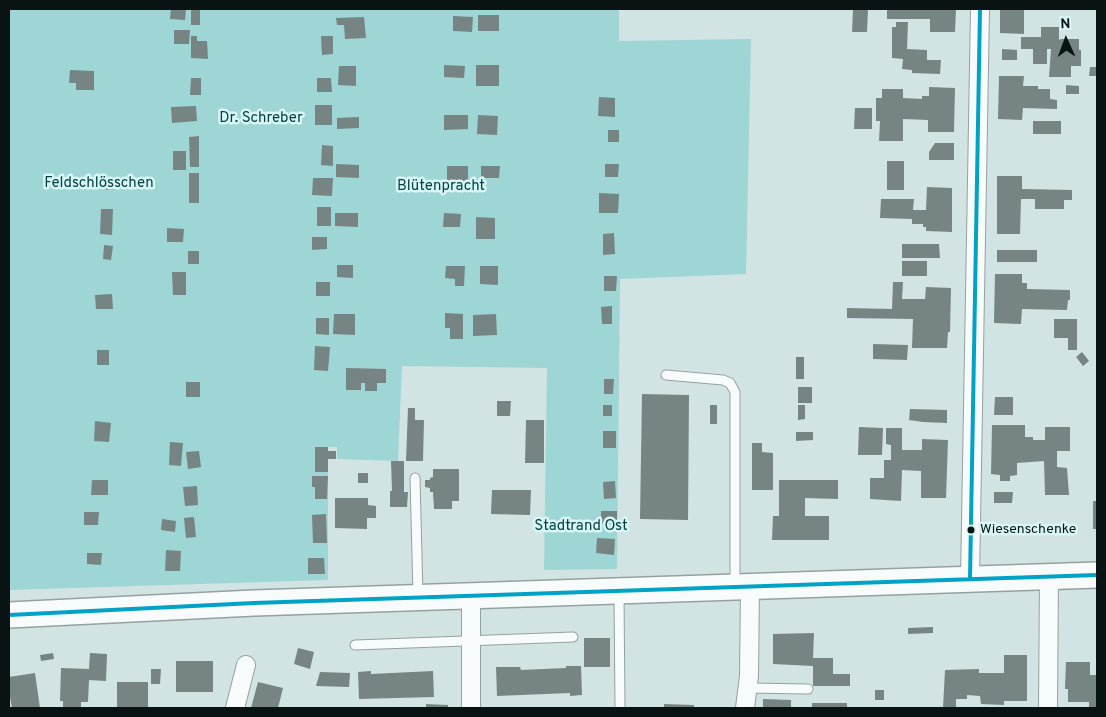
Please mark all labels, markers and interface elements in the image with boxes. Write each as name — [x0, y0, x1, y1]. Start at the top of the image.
north arrow — [1041, 15, 1091, 65]
text: N — [1060, 16, 1071, 33]
park label: Dr. Schreber — [219, 110, 303, 128]
park label: Feldschlösschen — [44, 175, 154, 193]
park label: Blütenpracht — [397, 178, 485, 196]
park label: Stadtrand Ost — [534, 518, 628, 536]
place label: Wiesenschenke — [980, 522, 1076, 538]
marker: Wiesenschenke — [966, 525, 976, 535]

